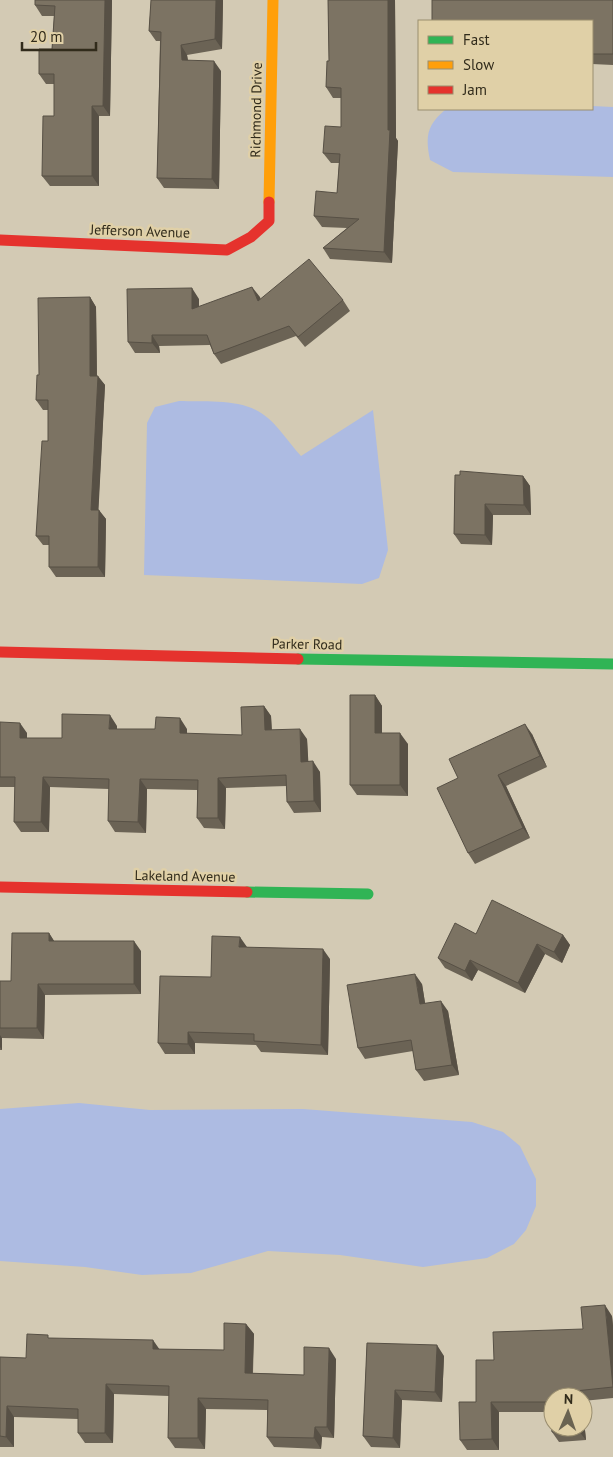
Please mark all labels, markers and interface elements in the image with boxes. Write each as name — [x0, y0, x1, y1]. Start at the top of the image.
scale bar — [22, 20, 96, 52]
legend — [418, 20, 593, 110]
text: 20 m — [30, 27, 63, 46]
text: Fast — [463, 30, 490, 49]
text: Slow — [463, 55, 494, 74]
street label: Richmond Drive — [246, 62, 266, 158]
text: Jam — [462, 80, 487, 99]
street label: Jefferson Avenue — [89, 220, 190, 242]
street label: Parker Road — [271, 634, 343, 654]
street label: Lakeland Avenue — [134, 866, 236, 886]
north arrow — [543, 1387, 593, 1437]
text: N — [564, 1390, 573, 1408]

